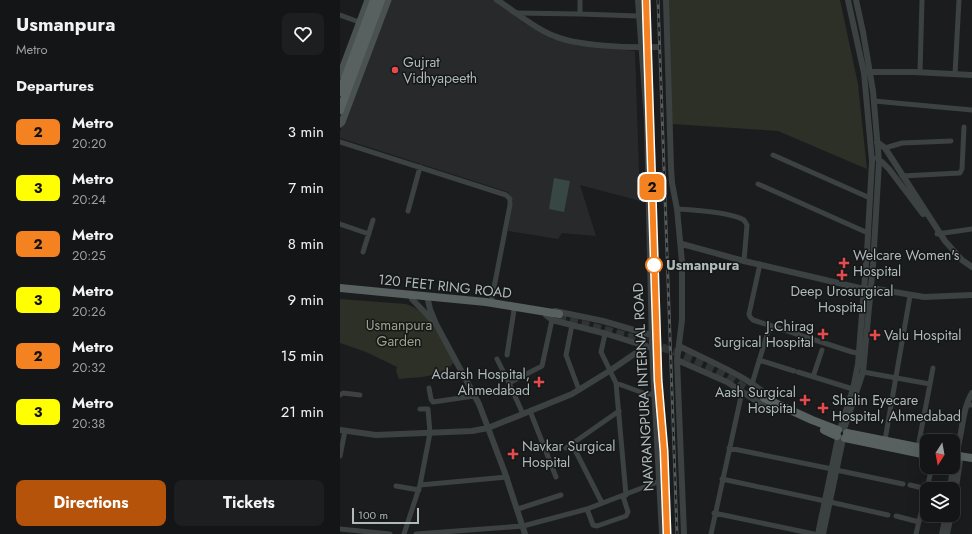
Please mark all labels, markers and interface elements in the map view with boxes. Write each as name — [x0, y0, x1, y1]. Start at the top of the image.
text: Usmanpura — [16, 11, 115, 38]
button: heart — [282, 13, 324, 55]
text: Metro — [16, 40, 48, 59]
place label: Gujrat Vidhyapeeth — [403, 52, 477, 88]
marker: Gujrat Vidhyapeeth — [390, 65, 400, 75]
text: Departures — [16, 75, 94, 97]
text: Metro — [72, 112, 114, 134]
text: 3 min — [288, 121, 324, 143]
text: 2 — [33, 122, 43, 142]
text: 20:20 — [72, 134, 106, 153]
text: Metro — [72, 168, 114, 190]
line badge: 2 — [639, 174, 665, 200]
text: 7 min — [288, 177, 324, 199]
text: 2 — [647, 177, 657, 197]
text: 3 — [34, 178, 42, 198]
text: 20:24 — [72, 190, 106, 209]
text: Metro — [72, 224, 114, 246]
text: 8 min — [288, 233, 324, 255]
text: 2 — [33, 234, 43, 254]
place label: Welcare Women's Hospital — [853, 245, 960, 281]
text: 20:25 — [72, 246, 106, 265]
place label: Usmanpura — [666, 255, 739, 275]
marker: Usmanpura — [645, 256, 663, 274]
marker: Welcare Women's Hospital — [838, 257, 850, 269]
street label: 120 FEET RING ROAD — [377, 269, 513, 303]
marker: Deep Urosurgical Hospital — [836, 269, 848, 281]
text: Metro — [72, 280, 114, 302]
place label: Deep Urosurgical Hospital — [791, 281, 893, 317]
street label: NAVRANGPURA INTERNAL ROAD — [628, 282, 658, 492]
text: 9 min — [287, 289, 324, 311]
text: 3 — [34, 290, 42, 310]
text: 20:26 — [72, 302, 106, 321]
park label: Usmanpura Garden — [366, 315, 432, 351]
place label: J.Chirag Surgical Hospital — [714, 316, 814, 352]
place label: Valu Hospital — [884, 325, 962, 345]
marker: J.Chirag Surgical Hospital — [817, 328, 829, 340]
marker: Valu Hospital — [869, 329, 881, 341]
text: Metro — [72, 336, 114, 358]
text: 15 min — [281, 345, 324, 367]
text: 2 — [33, 346, 43, 366]
text: 20:32 — [72, 358, 106, 377]
place label: Adarsh Hospital, Ahmedabad — [432, 364, 530, 400]
marker: Adarsh Hospital, Ahmedabad — [533, 376, 545, 388]
place label: Aash Surgical Hospital — [715, 382, 796, 418]
place label: Shalin Eyecare Hospital, Ahmedabad — [832, 390, 961, 426]
text: Metro — [72, 392, 114, 414]
marker: Aash Surgical Hospital — [799, 394, 811, 406]
text: 21 min — [281, 401, 324, 423]
text: 3 — [34, 402, 42, 422]
marker: Shalin Eyecare Hospital, Ahmedabad — [817, 402, 829, 414]
text: 20:38 — [72, 414, 105, 433]
north arrow — [920, 434, 960, 474]
map controls — [920, 434, 960, 522]
place label: Navkar Surgical Hospital — [522, 436, 615, 472]
marker: Navkar Surgical Hospital — [507, 448, 519, 460]
button: Directions — [16, 480, 166, 526]
button: Tickets — [174, 480, 324, 526]
button: layers — [920, 482, 960, 522]
scale bar — [352, 506, 419, 525]
text: 100 m — [358, 507, 388, 523]

